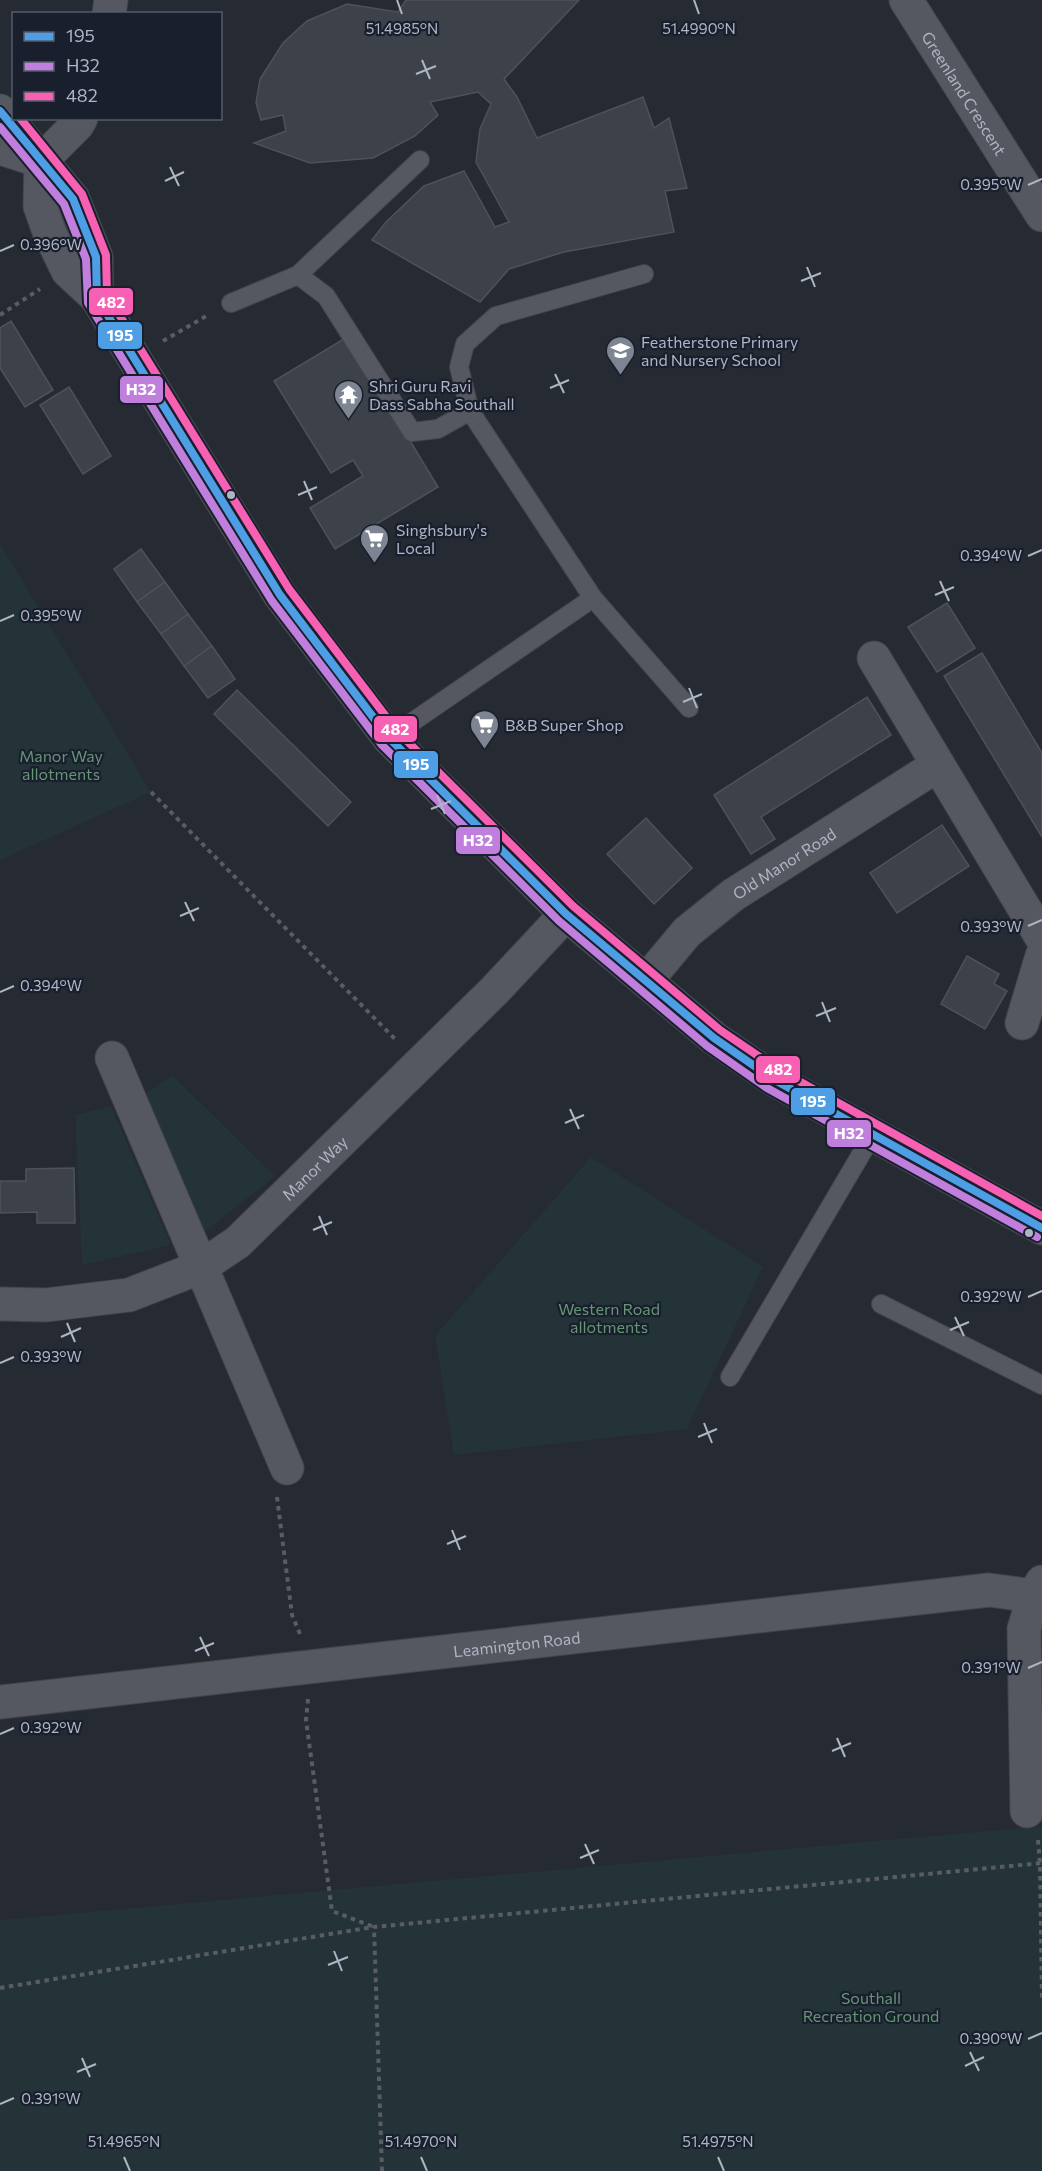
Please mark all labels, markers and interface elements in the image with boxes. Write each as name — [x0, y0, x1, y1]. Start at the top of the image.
legend — [12, 12, 222, 120]
text: 51.4985°N — [366, 19, 438, 37]
text: 51.4990°N — [662, 19, 736, 37]
text: 195 — [66, 24, 95, 46]
street label: Greenland Crescent — [919, 28, 1011, 159]
text: H32 — [66, 54, 100, 76]
text: 482 — [66, 84, 98, 106]
text: 0.395°W — [960, 175, 1022, 193]
text: 0.396°W — [20, 235, 82, 253]
line badge: 482 — [88, 287, 134, 316]
text: 482 — [97, 292, 125, 311]
line badge: 195 — [97, 321, 143, 350]
text: 195 — [107, 325, 133, 344]
place label: Featherstone Primary and Nursery School — [641, 332, 798, 369]
school or university icon: Featherstone Primary and Nursery School — [604, 334, 636, 376]
line badge: H32 — [119, 375, 164, 404]
place label: Shri Guru Ravi Dass Sabha Southall — [369, 376, 515, 413]
temple icon: Shri Guru Ravi Dass Sabha Southall — [332, 378, 364, 420]
text: H32 — [126, 379, 156, 398]
unlabelled marker — [225, 489, 237, 501]
place label: Singhsbury's Local — [396, 520, 487, 557]
supermarket icon: Singhsbury's Local — [359, 522, 391, 564]
text: 0.394°W — [960, 546, 1022, 564]
text: 0.395°W — [20, 606, 82, 624]
supermarket icon: B&B Super Shop — [468, 708, 500, 750]
line badge: 482 — [373, 715, 418, 743]
place label: B&B Super Shop — [505, 715, 624, 734]
text: 482 — [381, 719, 409, 738]
park label: Manor Way allotments — [19, 746, 103, 783]
line badge: 195 — [393, 750, 439, 779]
text: 195 — [403, 754, 429, 773]
street label: Old Manor Road — [729, 823, 839, 903]
line badge: H32 — [455, 826, 501, 855]
text: H32 — [463, 830, 493, 849]
text: 0.393°W — [960, 917, 1022, 935]
text: 0.394°W — [20, 976, 82, 994]
line badge: 482 — [755, 1055, 801, 1084]
text: 482 — [764, 1059, 792, 1078]
line badge: 195 — [790, 1087, 836, 1116]
text: 195 — [800, 1091, 826, 1110]
line badge: H32 — [826, 1119, 872, 1148]
text: H32 — [834, 1123, 864, 1142]
street label: Manor Way — [277, 1131, 351, 1204]
unlabelled marker — [1023, 1227, 1035, 1239]
text: 0.392°W — [960, 1287, 1022, 1305]
park label: Western Road allotments — [558, 1299, 660, 1336]
text: 0.393°W — [20, 1347, 82, 1365]
street label: Leamington Road — [452, 1627, 581, 1660]
text: 0.391°W — [961, 1658, 1021, 1676]
text: 0.392°W — [20, 1718, 82, 1736]
park label: Southall Recreation Ground — [803, 1988, 939, 2025]
text: 0.390°W — [960, 2029, 1022, 2047]
text: 0.391°W — [21, 2089, 81, 2107]
text: 51.4965°N — [88, 2132, 160, 2150]
text: 51.4970°N — [385, 2132, 457, 2150]
text: 51.4975°N — [682, 2132, 754, 2150]

